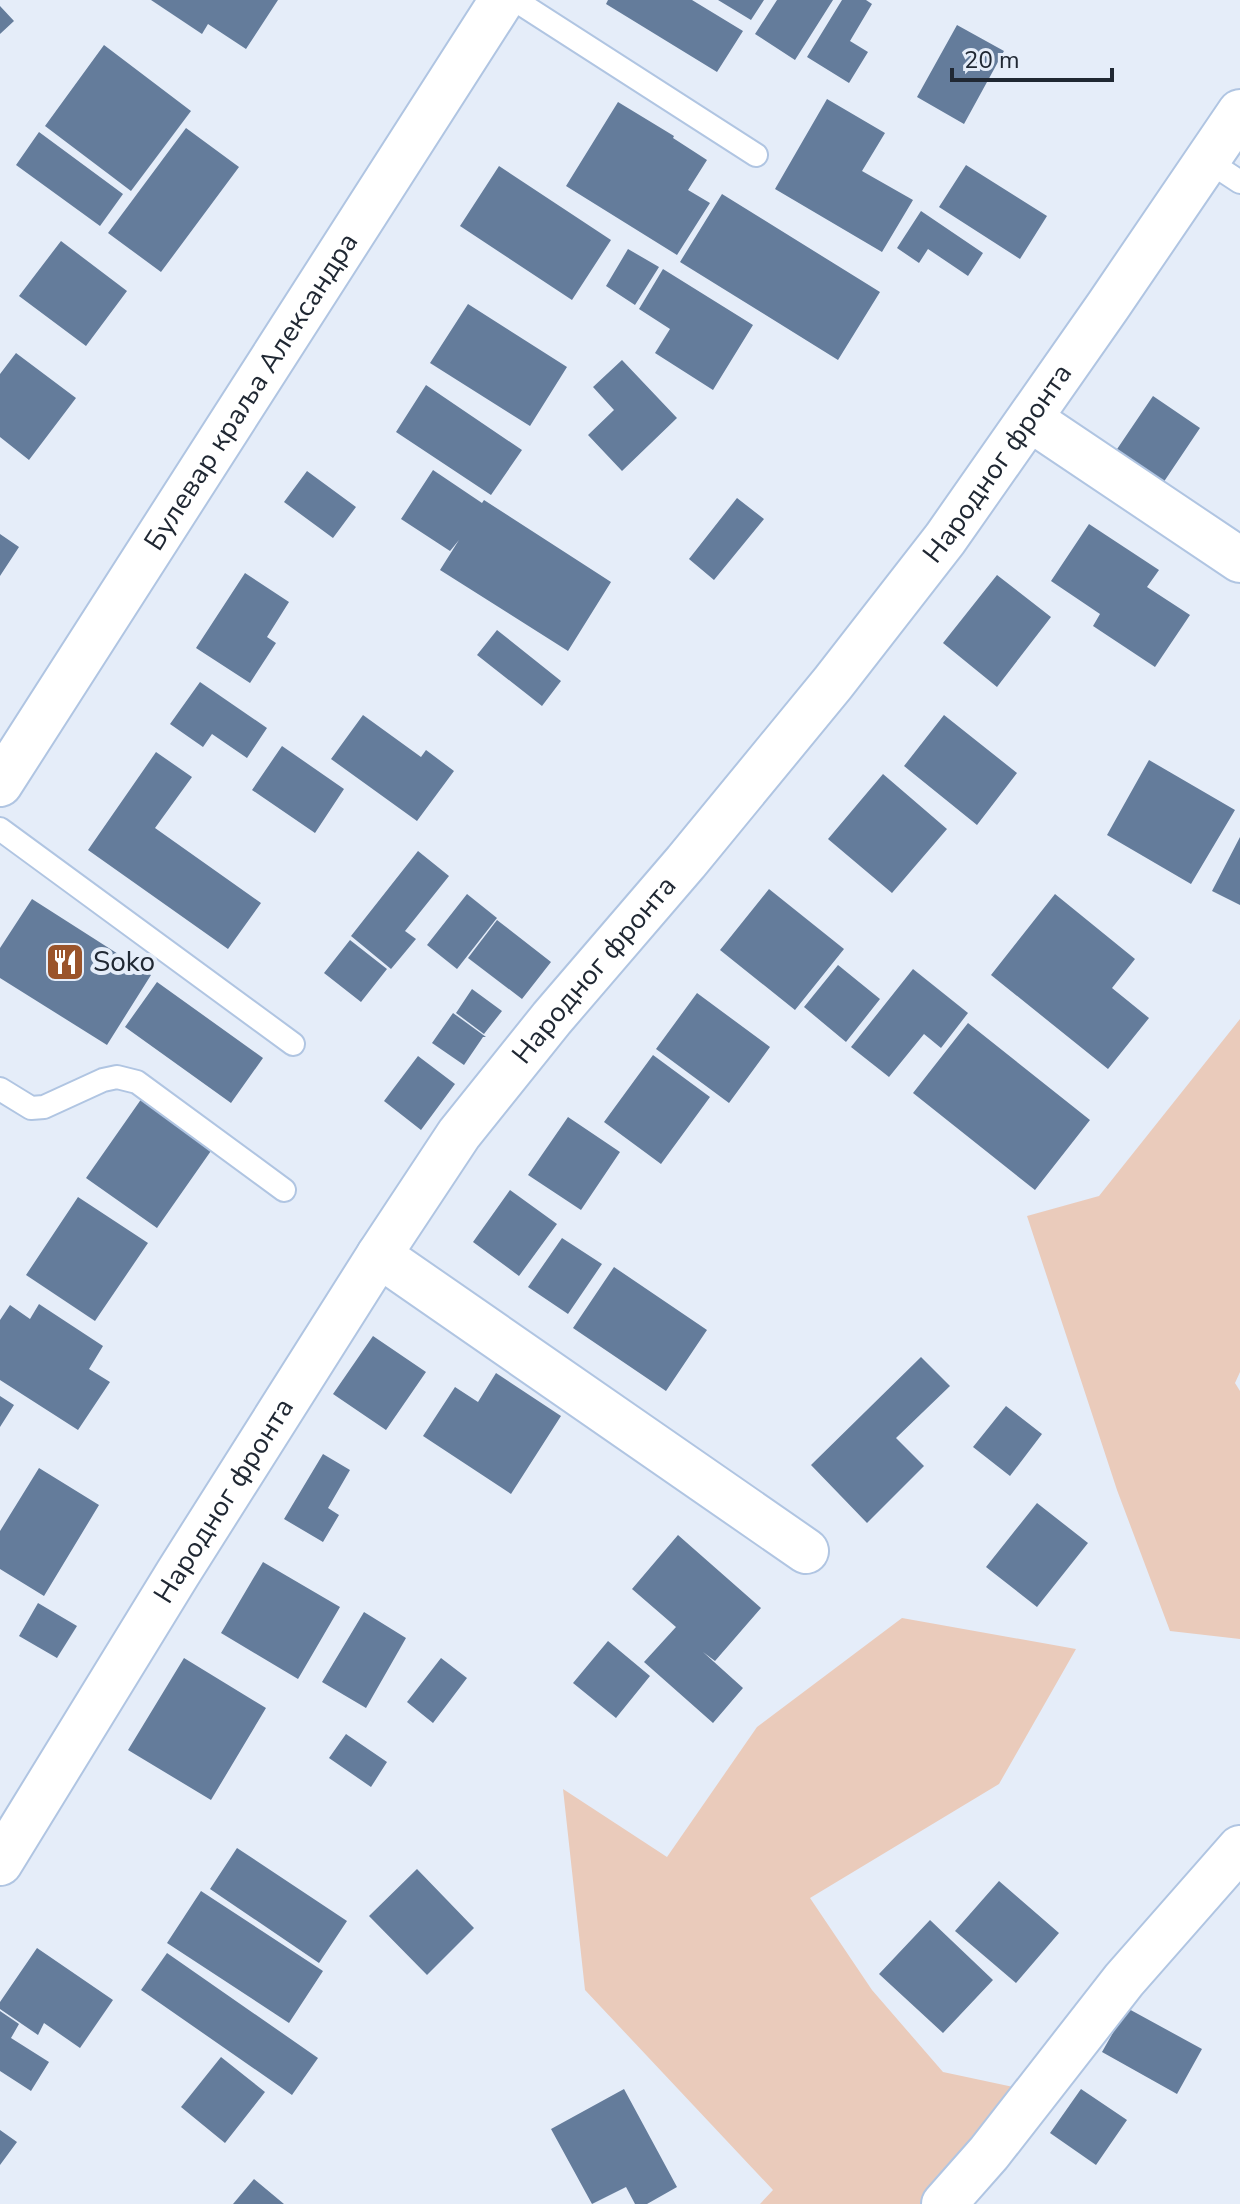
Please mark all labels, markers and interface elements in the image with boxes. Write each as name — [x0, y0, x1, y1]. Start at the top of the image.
scale bar — [952, 32, 1112, 82]
text: 20 m — [964, 44, 1020, 76]
street label: Булевар краља Александра — [135, 225, 367, 558]
street label: Народног фронта — [914, 356, 1081, 571]
street label: Народног фронта — [503, 868, 685, 1072]
restaurant icon: Soko — [44, 941, 86, 983]
place label: Soko — [93, 943, 155, 981]
street label: Народног фронта — [145, 1391, 303, 1610]

